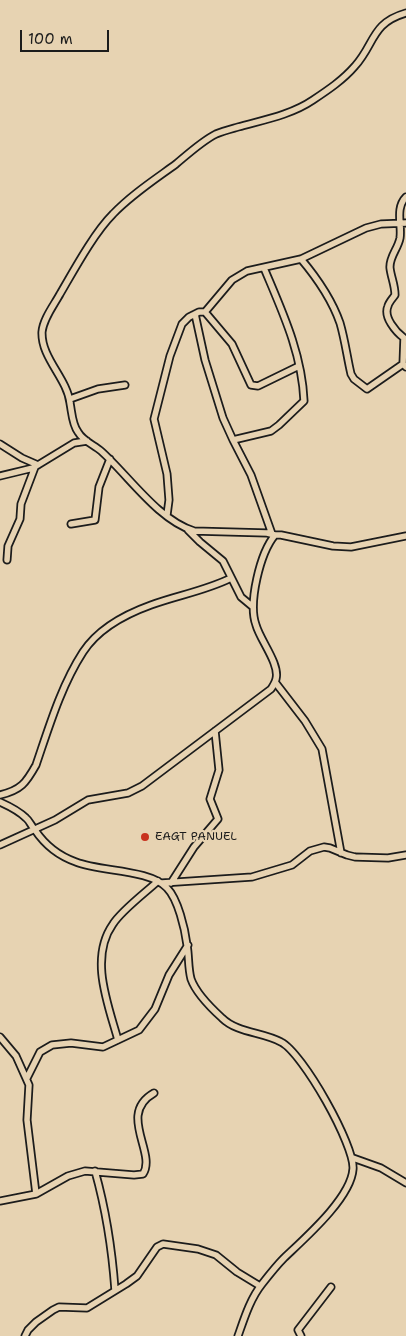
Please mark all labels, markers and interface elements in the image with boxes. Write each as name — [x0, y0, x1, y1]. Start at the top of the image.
scale bar — [22, 20, 111, 52]
text: 100 m — [28, 29, 73, 49]
place label: EAGT PANUEL — [155, 830, 237, 844]
marker: EAGT PANUEL — [139, 831, 151, 843]

